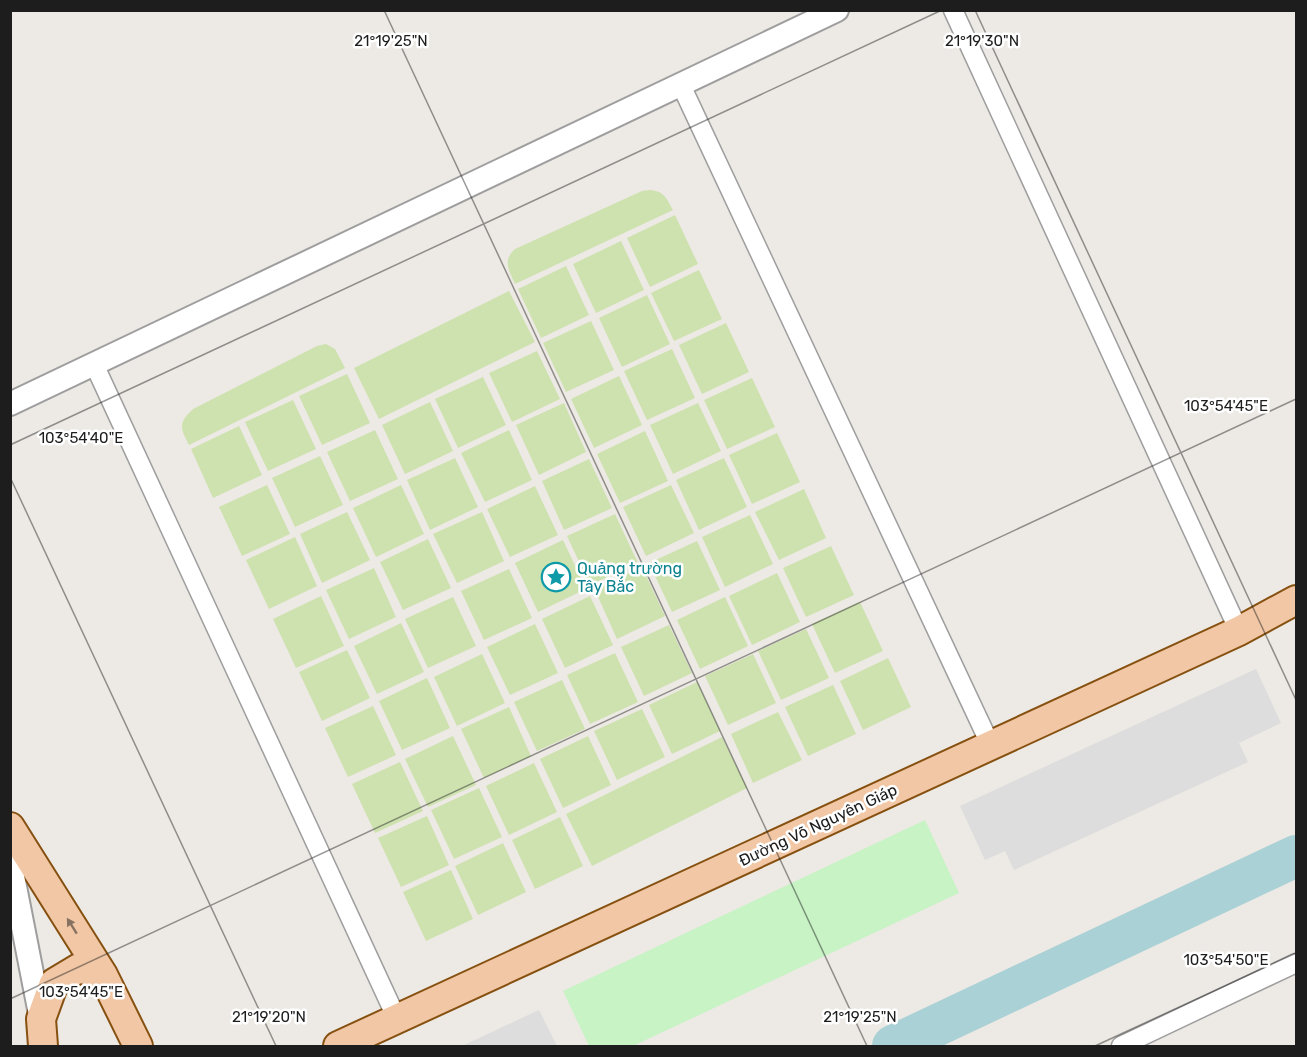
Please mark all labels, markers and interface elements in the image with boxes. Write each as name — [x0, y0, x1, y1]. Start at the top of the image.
text: 21°19'25"N — [354, 32, 428, 50]
text: 21°19'30"N — [945, 32, 1019, 50]
text: 103°54'45"E — [1184, 397, 1268, 415]
text: 103°54'40"E — [39, 429, 123, 447]
place label: Quảng trường Tây Bắc — [577, 559, 682, 596]
place icon: Quảng trường Tây Bắc — [540, 561, 572, 593]
street label: Đường Võ Nguyên Giáp — [736, 780, 900, 870]
one-way arrow — [67, 918, 78, 934]
text: 103°54'50"E — [1183, 951, 1269, 969]
text: 103°54'45"E — [39, 983, 123, 1001]
text: 21°19'20"N — [232, 1008, 306, 1026]
text: 21°19'25"N — [823, 1008, 897, 1026]

